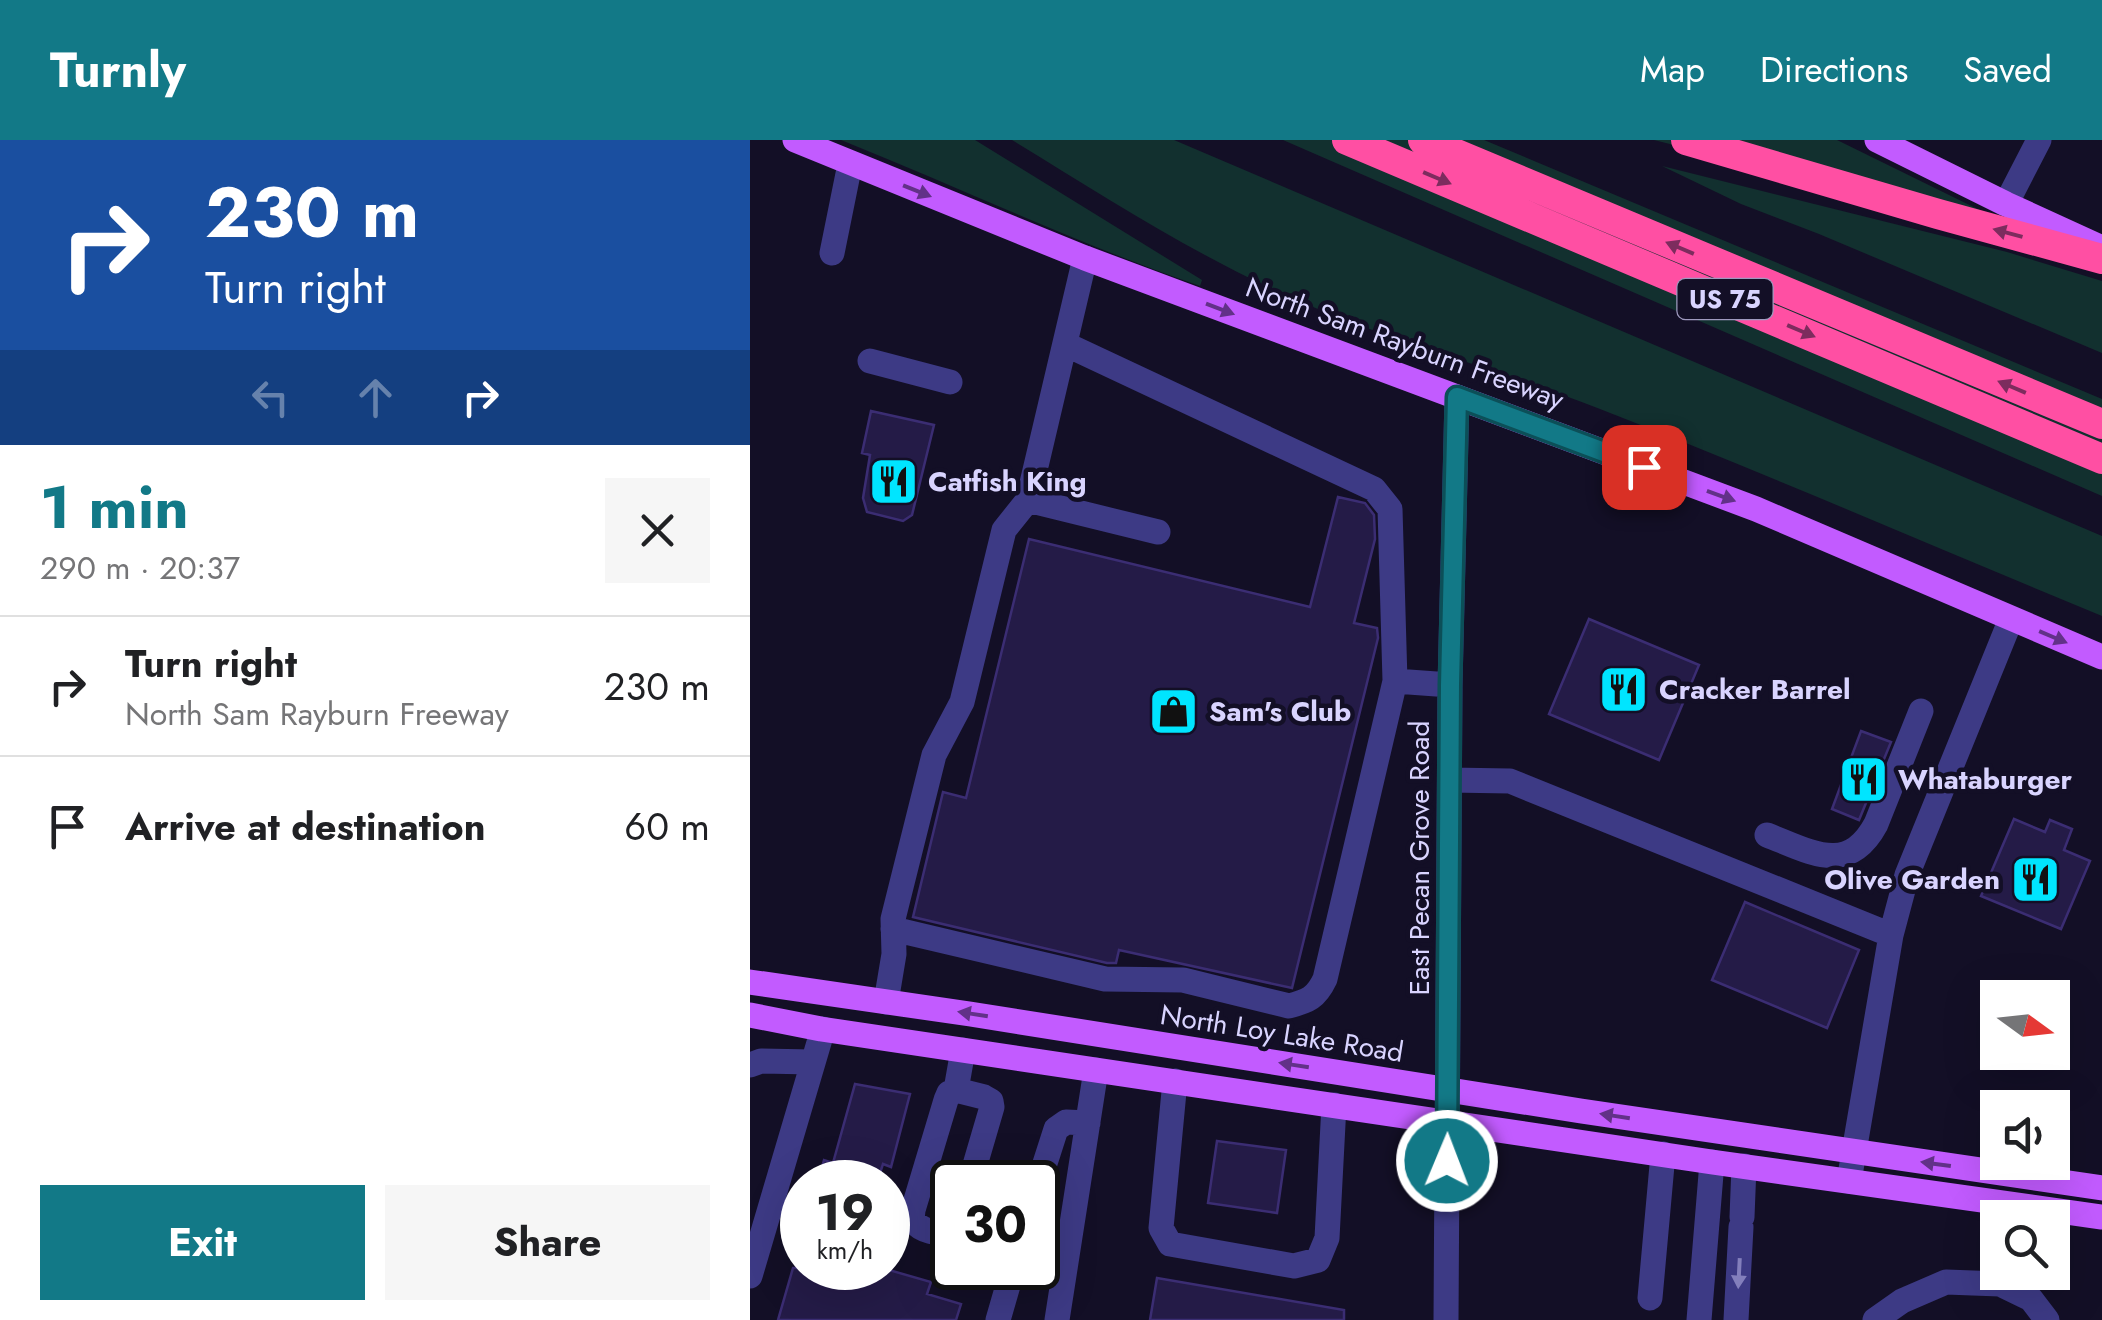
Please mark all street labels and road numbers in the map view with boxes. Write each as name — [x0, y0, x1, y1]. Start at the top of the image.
street label: North Sam Rayburn Freeway — [1240, 267, 1570, 420]
road number: US 75 — [1678, 279, 1772, 319]
street label: East Pecan Grove Road — [1399, 720, 1440, 996]
street label: North Loy Lake Road — [1157, 994, 1407, 1073]

